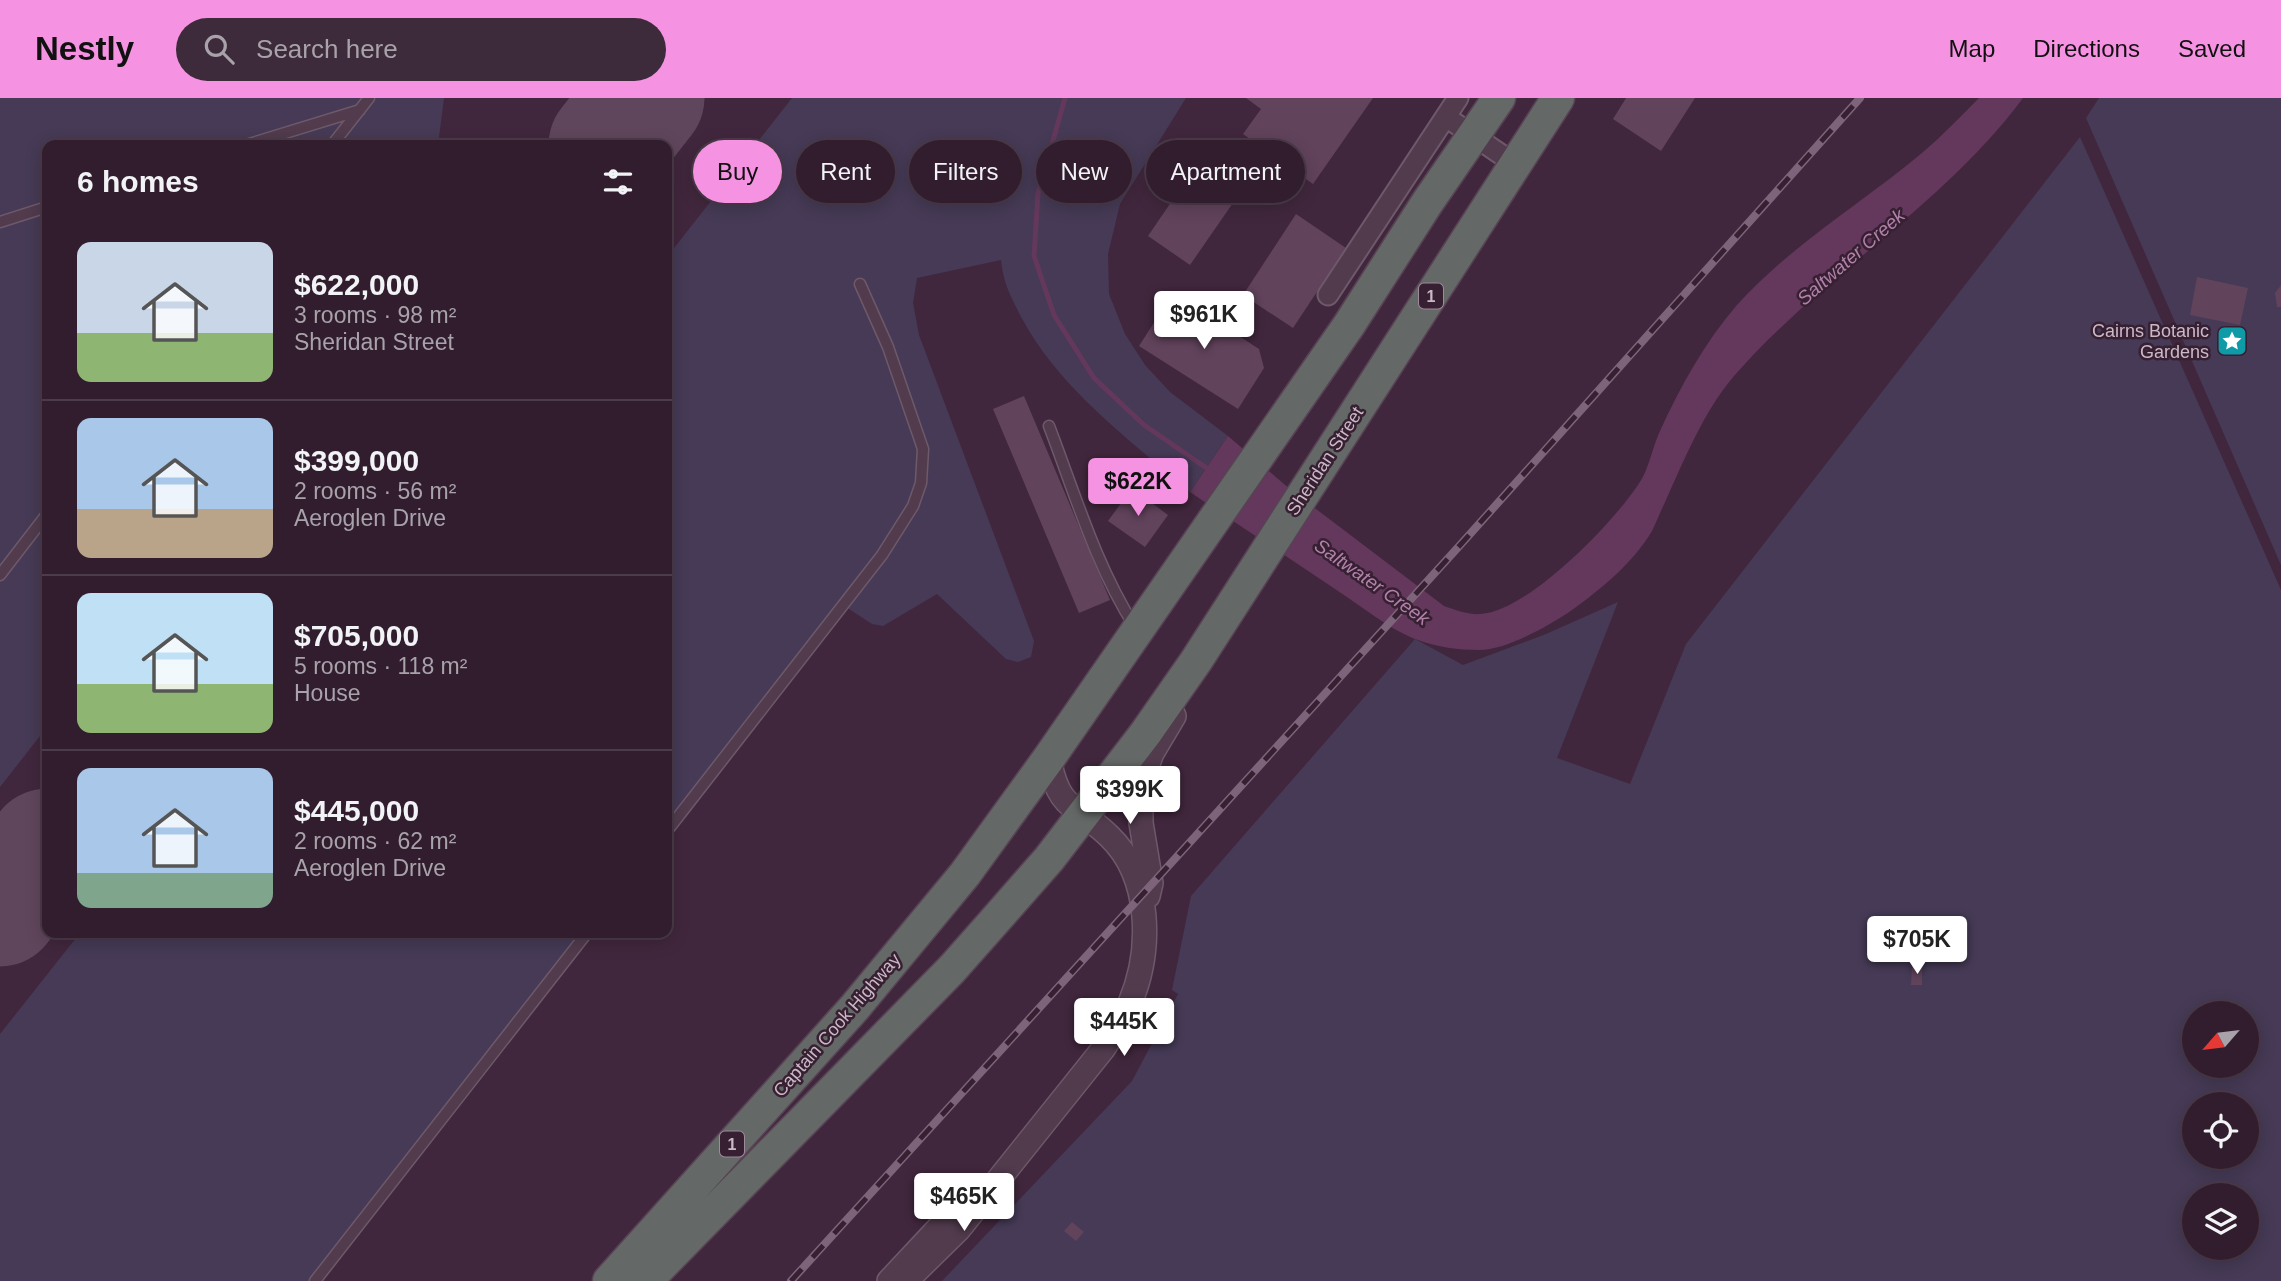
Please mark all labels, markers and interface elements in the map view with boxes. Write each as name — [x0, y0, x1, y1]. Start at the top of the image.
search box — [176, 18, 666, 81]
text: Nestly — [35, 30, 134, 67]
icon: search — [200, 30, 238, 68]
text: Search here — [256, 34, 398, 64]
text: Map — [1949, 35, 1995, 62]
text: Directions — [2033, 35, 2140, 62]
text: Saved — [2178, 35, 2246, 62]
chip: Buy — [693, 140, 782, 203]
chip: Rent — [796, 140, 895, 203]
chip: Filters — [909, 140, 1022, 203]
chip: New — [1036, 140, 1132, 203]
chip: Apartment — [1146, 140, 1305, 203]
icon: filters — [599, 163, 637, 201]
text: 6 homes — [77, 165, 199, 198]
water label: Saltwater Creek — [1793, 204, 1910, 309]
text: $622,000 — [294, 268, 419, 301]
icon: home — [133, 270, 217, 354]
road number: 1 — [1419, 284, 1443, 308]
pin: $961K — [1155, 292, 1253, 351]
text: $961K — [1170, 301, 1238, 327]
text: 3 rooms · 98 m² — [294, 302, 456, 328]
place label: Cairns Botanic Gardens — [2092, 321, 2209, 362]
place icon: Cairns Botanic Gardens — [2215, 324, 2249, 358]
text: Sheridan Street — [294, 329, 454, 355]
street label: Sheridan Street — [1283, 403, 1367, 519]
text: $399,000 — [294, 444, 419, 477]
icon: home — [133, 446, 217, 530]
pin: $622K — [1089, 458, 1187, 518]
text: $622K — [1104, 468, 1172, 494]
text: 2 rooms · 56 m² — [294, 478, 456, 504]
text: Aeroglen Drive — [294, 505, 446, 531]
water label: Saltwater Creek — [1311, 535, 1435, 630]
text: $705,000 — [294, 619, 419, 652]
icon: home — [133, 621, 217, 705]
text: 5 rooms · 118 m² — [294, 653, 467, 679]
text: House — [294, 680, 360, 706]
pin: $399K — [1081, 766, 1179, 826]
text: $399K — [1096, 776, 1164, 802]
text: $445,000 — [294, 794, 419, 827]
icon: home — [133, 796, 217, 880]
text: 2 rooms · 62 m² — [294, 828, 456, 854]
text: Aeroglen Drive — [294, 855, 446, 881]
pin: $705K — [1868, 916, 1966, 976]
text: $705K — [1883, 926, 1951, 952]
street label: Captain Cook Highway — [769, 949, 905, 1101]
pin: $445K — [1075, 998, 1173, 1058]
north arrow — [2182, 1001, 2259, 1078]
map controls — [2182, 1001, 2259, 1260]
text: $445K — [1090, 1008, 1158, 1034]
button: locate — [2182, 1092, 2259, 1169]
road number: 1 — [720, 1132, 744, 1156]
pin: $465K — [915, 1174, 1013, 1233]
text: $465K — [930, 1183, 998, 1209]
button: layers — [2182, 1183, 2259, 1260]

